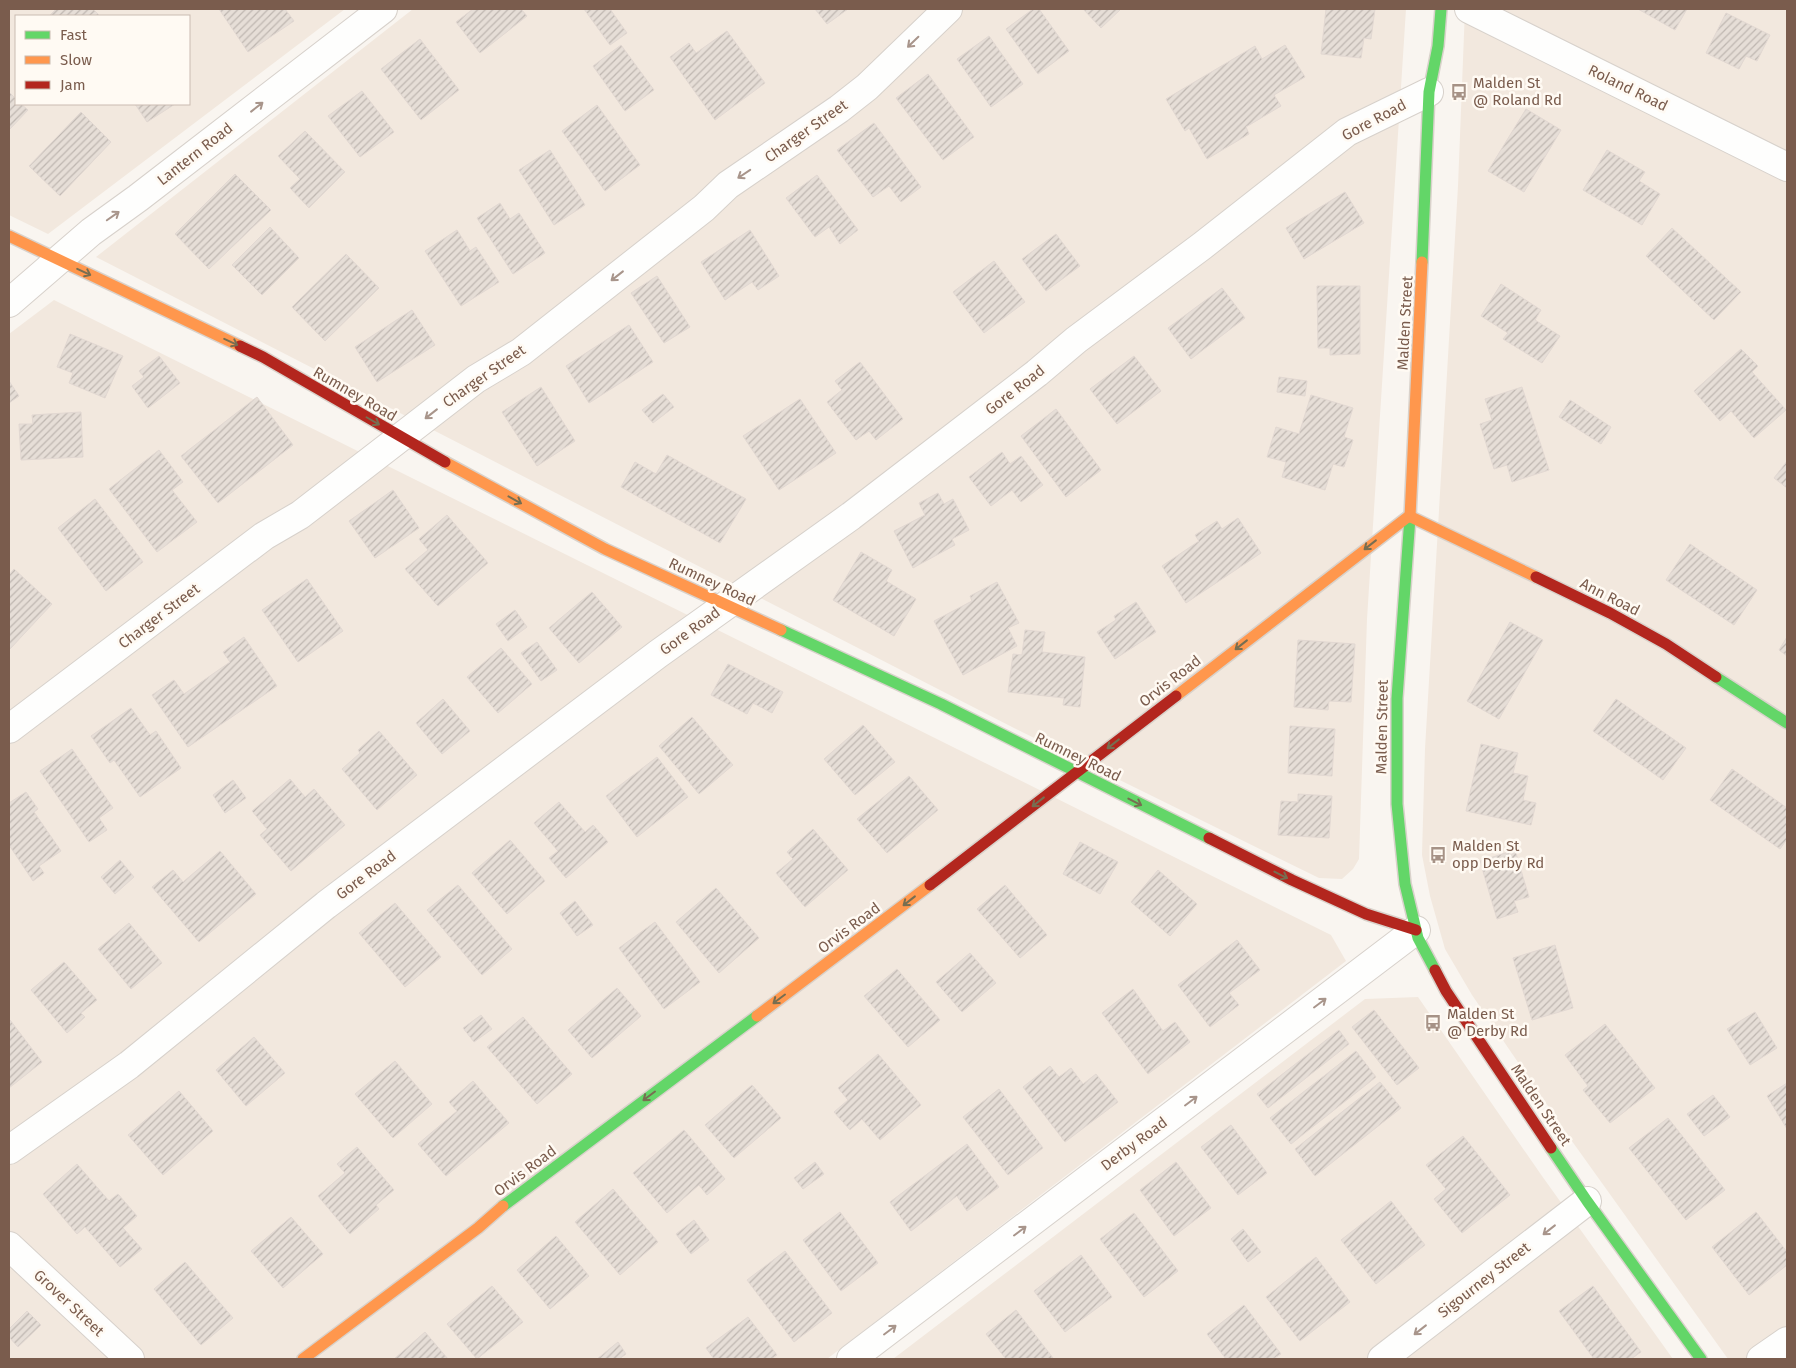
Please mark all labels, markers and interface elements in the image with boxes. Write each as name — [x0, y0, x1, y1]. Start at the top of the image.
legend — [15, 15, 190, 105]
text: Fast — [60, 26, 87, 44]
one-way arrow — [906, 36, 919, 48]
text: Slow — [60, 51, 92, 69]
street label: Roland Road — [1585, 61, 1671, 115]
place label: Malden St @ Roland Rd — [1473, 74, 1562, 109]
text: Jam — [60, 76, 86, 94]
bus stop icon: Malden St @ Roland Rd — [1449, 82, 1469, 102]
street label: Charger Street — [761, 95, 851, 166]
street label: Gore Road — [1339, 96, 1409, 144]
one-way arrow — [250, 101, 263, 112]
street label: Lantern Road — [154, 119, 236, 189]
one-way arrow — [737, 169, 751, 179]
one-way arrow — [106, 211, 120, 221]
one-way arrow — [76, 268, 91, 277]
one-way arrow — [611, 270, 624, 281]
street label: Malden Street — [1394, 275, 1416, 371]
one-way arrow — [223, 338, 238, 347]
street label: Charger Street — [439, 340, 529, 411]
street label: Gore Road — [982, 361, 1048, 419]
street label: Rumney Road — [310, 363, 400, 425]
one-way arrow — [424, 408, 437, 419]
one-way arrow — [365, 417, 379, 427]
one-way arrow — [507, 495, 522, 505]
one-way arrow — [1364, 540, 1377, 551]
street label: Rumney Road — [666, 554, 758, 610]
street label: Ann Road — [1577, 574, 1643, 620]
street label: Charger Street — [115, 579, 204, 652]
street label: Gore Road — [656, 603, 724, 659]
one-way arrow — [1235, 639, 1248, 650]
street label: Orvis Road — [1136, 651, 1204, 711]
street label: Malden Street — [1372, 679, 1392, 774]
street label: Rumney Road — [1032, 728, 1124, 786]
one-way arrow — [1106, 739, 1120, 749]
one-way arrow — [1031, 796, 1044, 807]
one-way arrow — [1128, 797, 1143, 807]
place label: Malden St opp Derby Rd — [1452, 837, 1544, 872]
bus stop icon: Malden St opp Derby Rd — [1428, 845, 1448, 865]
street label: Gore Road — [333, 847, 399, 903]
one-way arrow — [1273, 870, 1288, 880]
one-way arrow — [903, 896, 916, 907]
street label: Orvis Road — [814, 899, 884, 957]
one-way arrow — [772, 994, 786, 1004]
one-way arrow — [1313, 997, 1326, 1008]
place label: Malden St @ Derby Rd — [1447, 1005, 1528, 1040]
bus stop icon: Malden St @ Derby Rd — [1423, 1013, 1443, 1033]
street label: Malden Street — [1507, 1061, 1575, 1150]
one-way arrow — [643, 1091, 656, 1102]
one-way arrow — [1184, 1096, 1198, 1106]
street label: Derby Road — [1097, 1113, 1171, 1175]
street label: Orvis Road — [490, 1142, 560, 1200]
one-way arrow — [1542, 1225, 1556, 1235]
one-way arrow — [1013, 1226, 1026, 1237]
street label: Sigourney Street — [1434, 1238, 1534, 1322]
street label: Grover Street — [30, 1266, 108, 1340]
one-way arrow — [883, 1324, 896, 1335]
one-way arrow — [1414, 1324, 1427, 1335]

